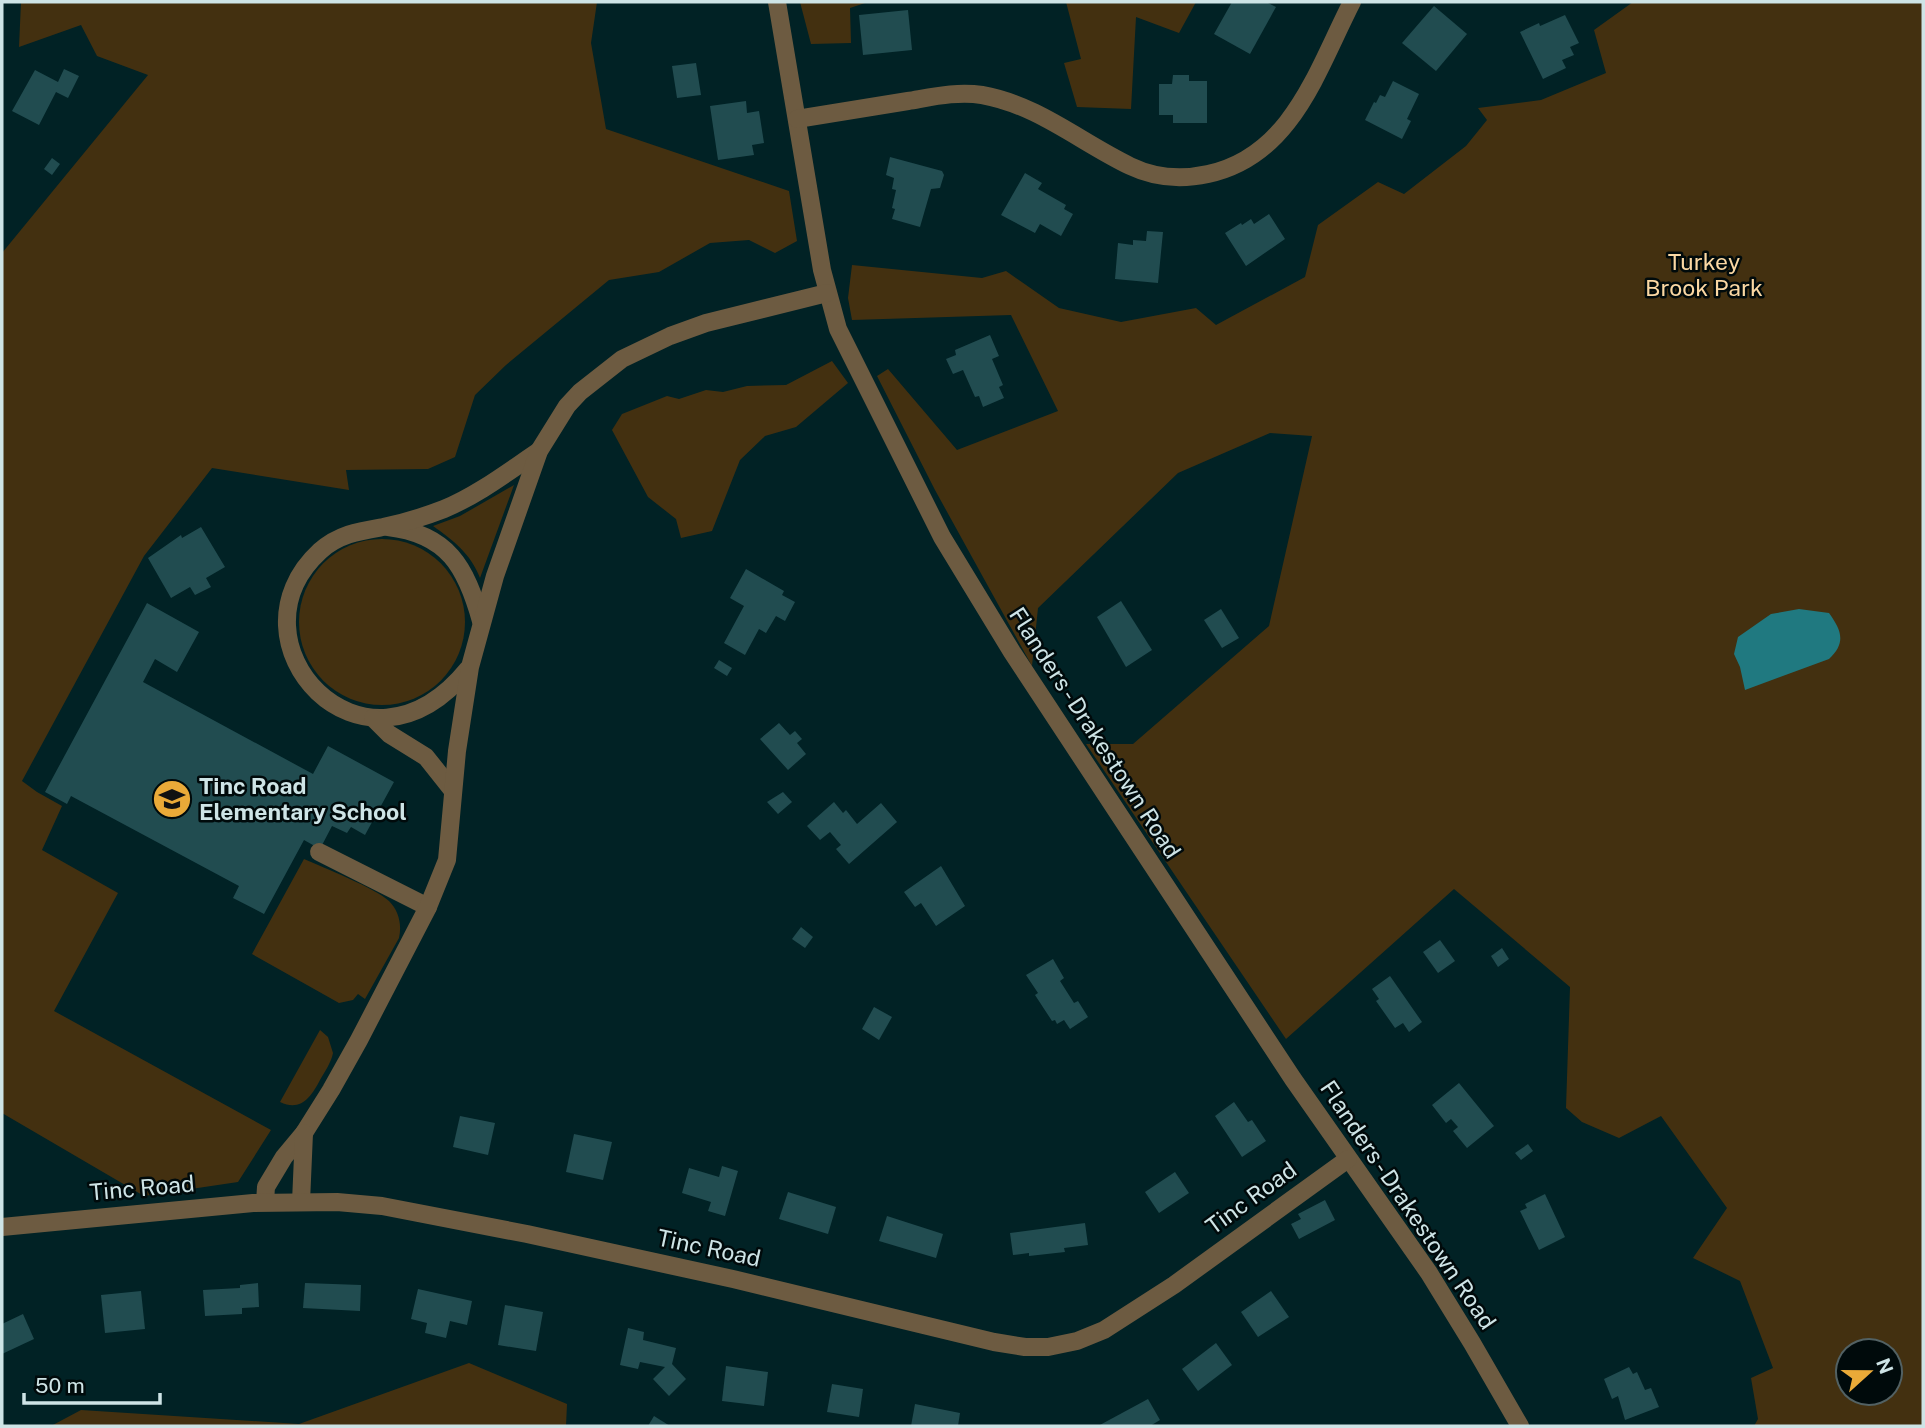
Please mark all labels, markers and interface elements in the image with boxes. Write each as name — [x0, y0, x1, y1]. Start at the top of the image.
park label: Turkey Brook Park — [1645, 248, 1763, 301]
street label: Flanders - Drakestown Road — [1004, 602, 1187, 863]
place label: Tinc Road Elementary School — [199, 772, 407, 825]
school or university icon: Tinc Road Elementary School — [151, 778, 193, 820]
street label: Flanders - Drakestown Road — [1315, 1075, 1502, 1334]
street label: Tinc Road — [1200, 1156, 1301, 1239]
street label: Tinc Road — [88, 1169, 196, 1206]
street label: Tinc Road — [655, 1223, 763, 1272]
north arrow — [1834, 1337, 1904, 1407]
text: N — [1872, 1355, 1898, 1377]
scale bar — [24, 1362, 161, 1406]
text: 50 m — [35, 1373, 85, 1398]

